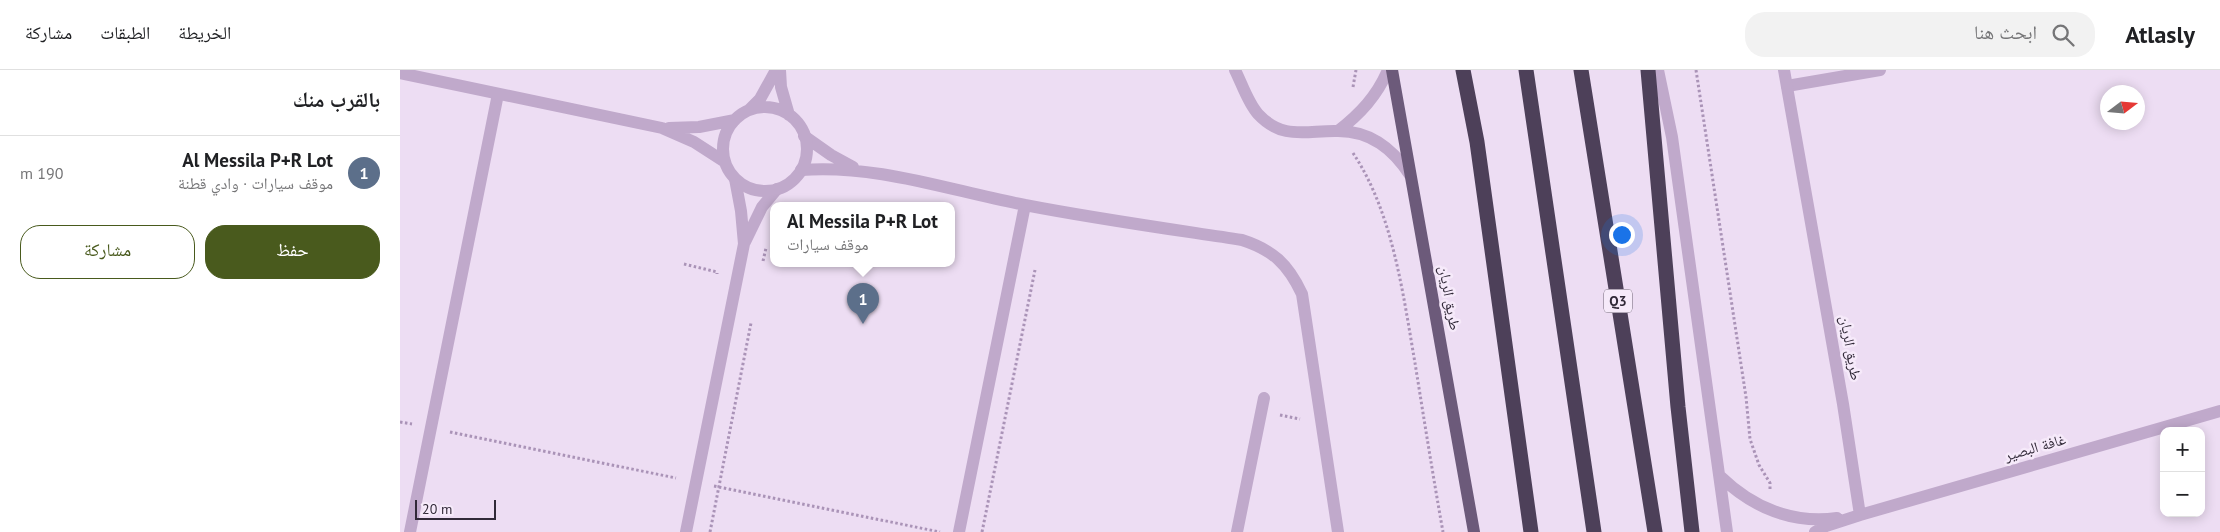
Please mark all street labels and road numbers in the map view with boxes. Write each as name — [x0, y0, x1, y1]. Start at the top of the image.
street label: طريق الريان — [1434, 264, 1465, 332]
road number: Q3 — [1604, 290, 1632, 312]
street label: طريق الريان — [1835, 314, 1866, 382]
street label: غافة البصير — [2001, 429, 2068, 465]

